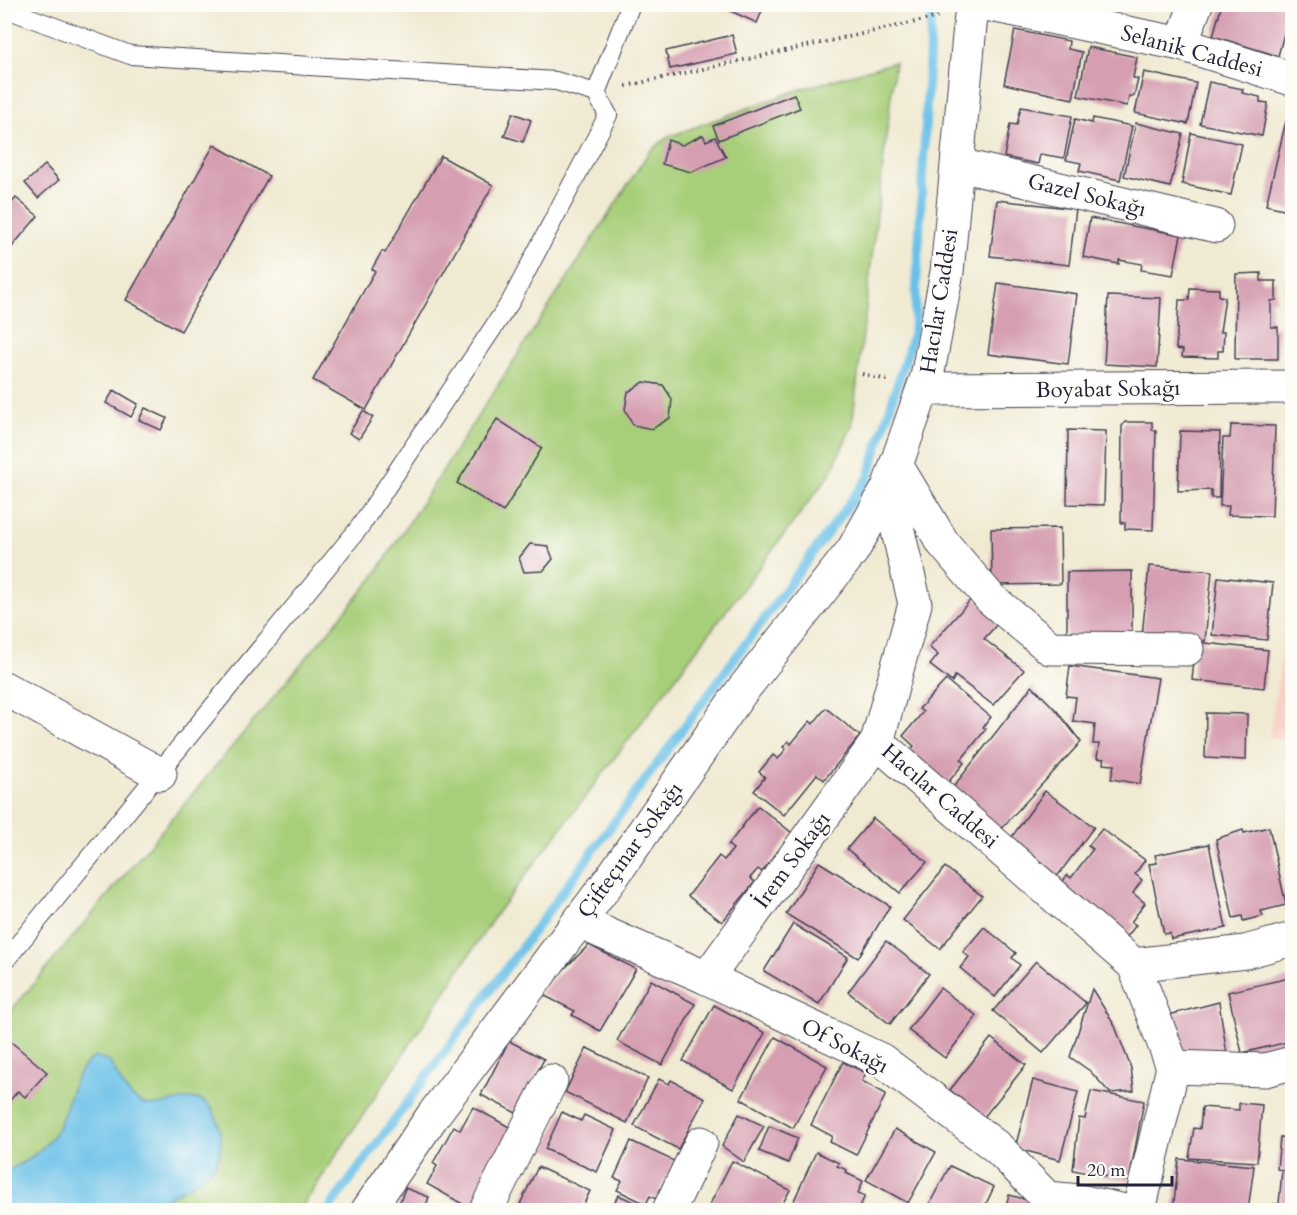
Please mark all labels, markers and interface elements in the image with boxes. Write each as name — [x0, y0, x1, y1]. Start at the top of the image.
street label: Selanik Caddesi — [1118, 18, 1266, 84]
street label: Gazel Sokağı — [1025, 166, 1149, 224]
street label: Hacılar Caddesi — [913, 226, 965, 376]
street label: Boyabat Sokağı — [1035, 373, 1181, 405]
street label: Hacılar Caddesi — [875, 737, 1005, 855]
street label: Çifteçınar Sokağı — [570, 776, 690, 924]
street label: İrem Sokağı — [747, 806, 837, 914]
street label: Of Sokağı — [796, 1011, 894, 1081]
scale bar — [1078, 1149, 1172, 1187]
text: 20 m — [1087, 1158, 1126, 1183]

